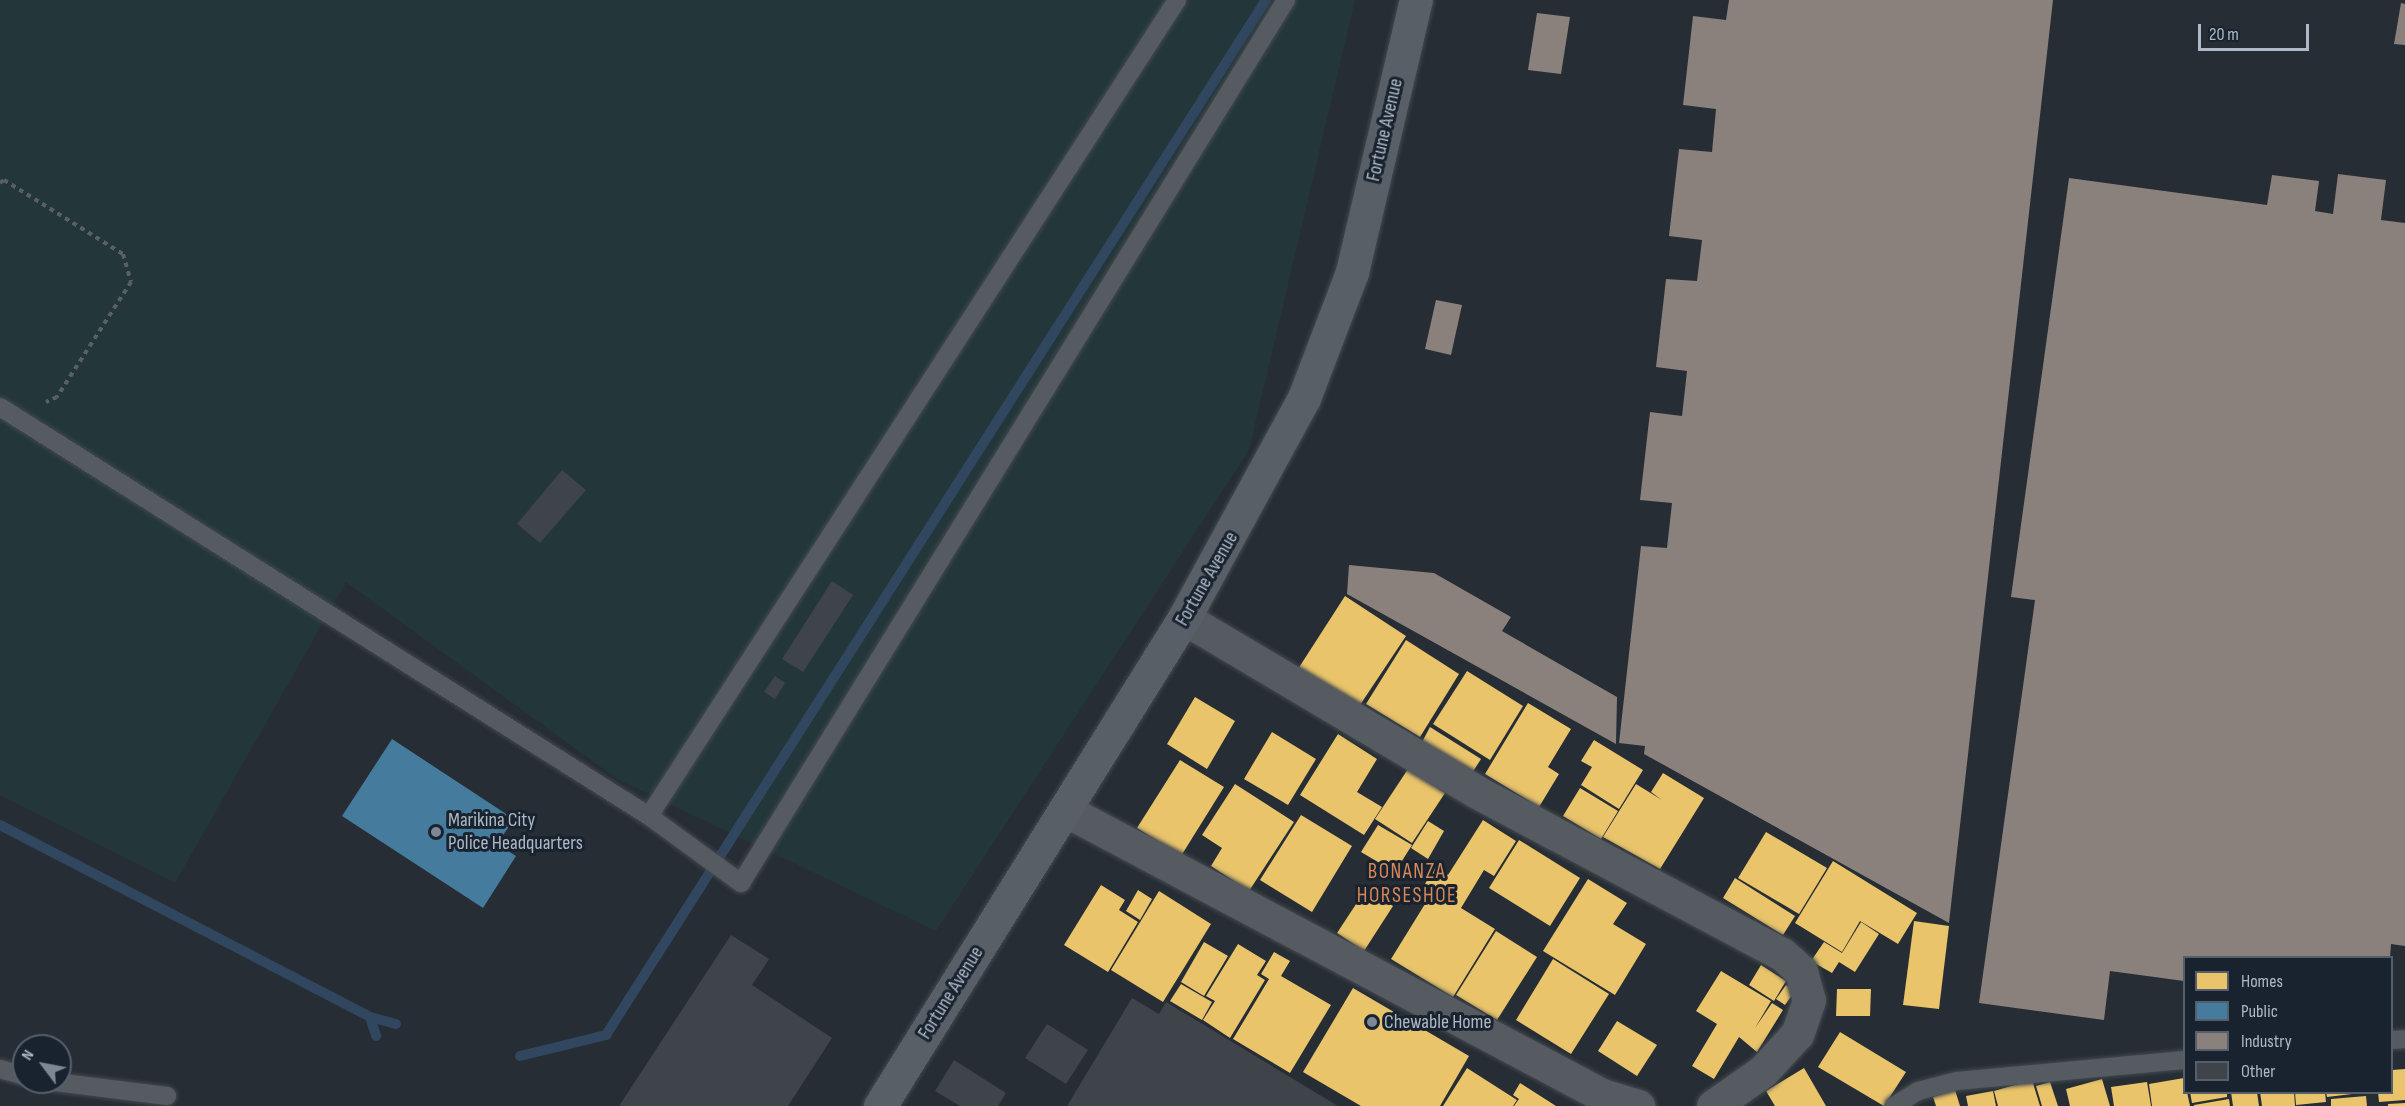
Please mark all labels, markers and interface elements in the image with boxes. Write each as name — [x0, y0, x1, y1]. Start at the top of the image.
scale bar — [2201, 12, 2312, 50]
text: 20 m — [2209, 24, 2239, 45]
street label: Fortune Avenue — [1362, 76, 1408, 184]
street label: Fortune Avenue — [1170, 528, 1244, 630]
place label: Marikina City Police Headquarters — [448, 808, 583, 855]
marker: Marikina City Police Headquarters — [429, 825, 443, 839]
district label: BONANZA HORSESHOE — [1357, 859, 1457, 909]
street label: Fortune Avenue — [913, 942, 989, 1044]
legend — [2183, 956, 2393, 1094]
text: Homes — [2241, 971, 2283, 992]
text: Public — [2241, 1001, 2278, 1022]
place label: Chewable Home — [1384, 1010, 1491, 1034]
marker: Chewable Home — [1365, 1015, 1379, 1029]
text: Industry — [2241, 1031, 2292, 1052]
north arrow — [12, 1034, 72, 1094]
text: N — [18, 1047, 38, 1064]
text: Other — [2241, 1061, 2275, 1082]

